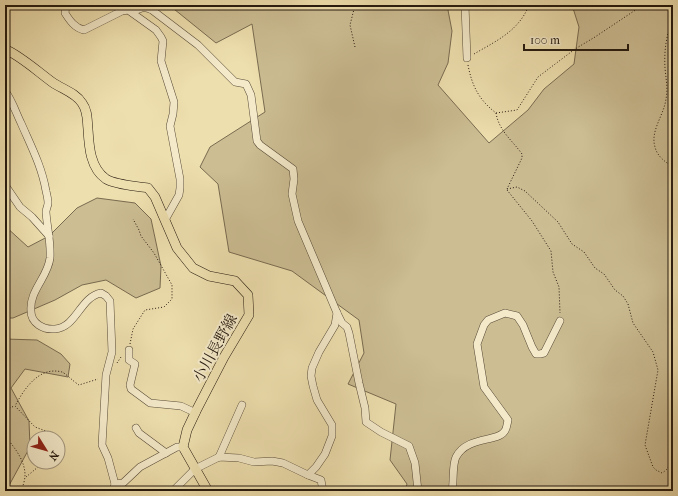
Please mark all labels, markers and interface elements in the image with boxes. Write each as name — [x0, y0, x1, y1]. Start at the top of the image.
scale bar — [524, 26, 628, 52]
text: 100 m — [530, 33, 560, 47]
street label: 小川長野線 — [189, 311, 241, 385]
north arrow — [26, 430, 66, 470]
text: N — [45, 448, 61, 463]

